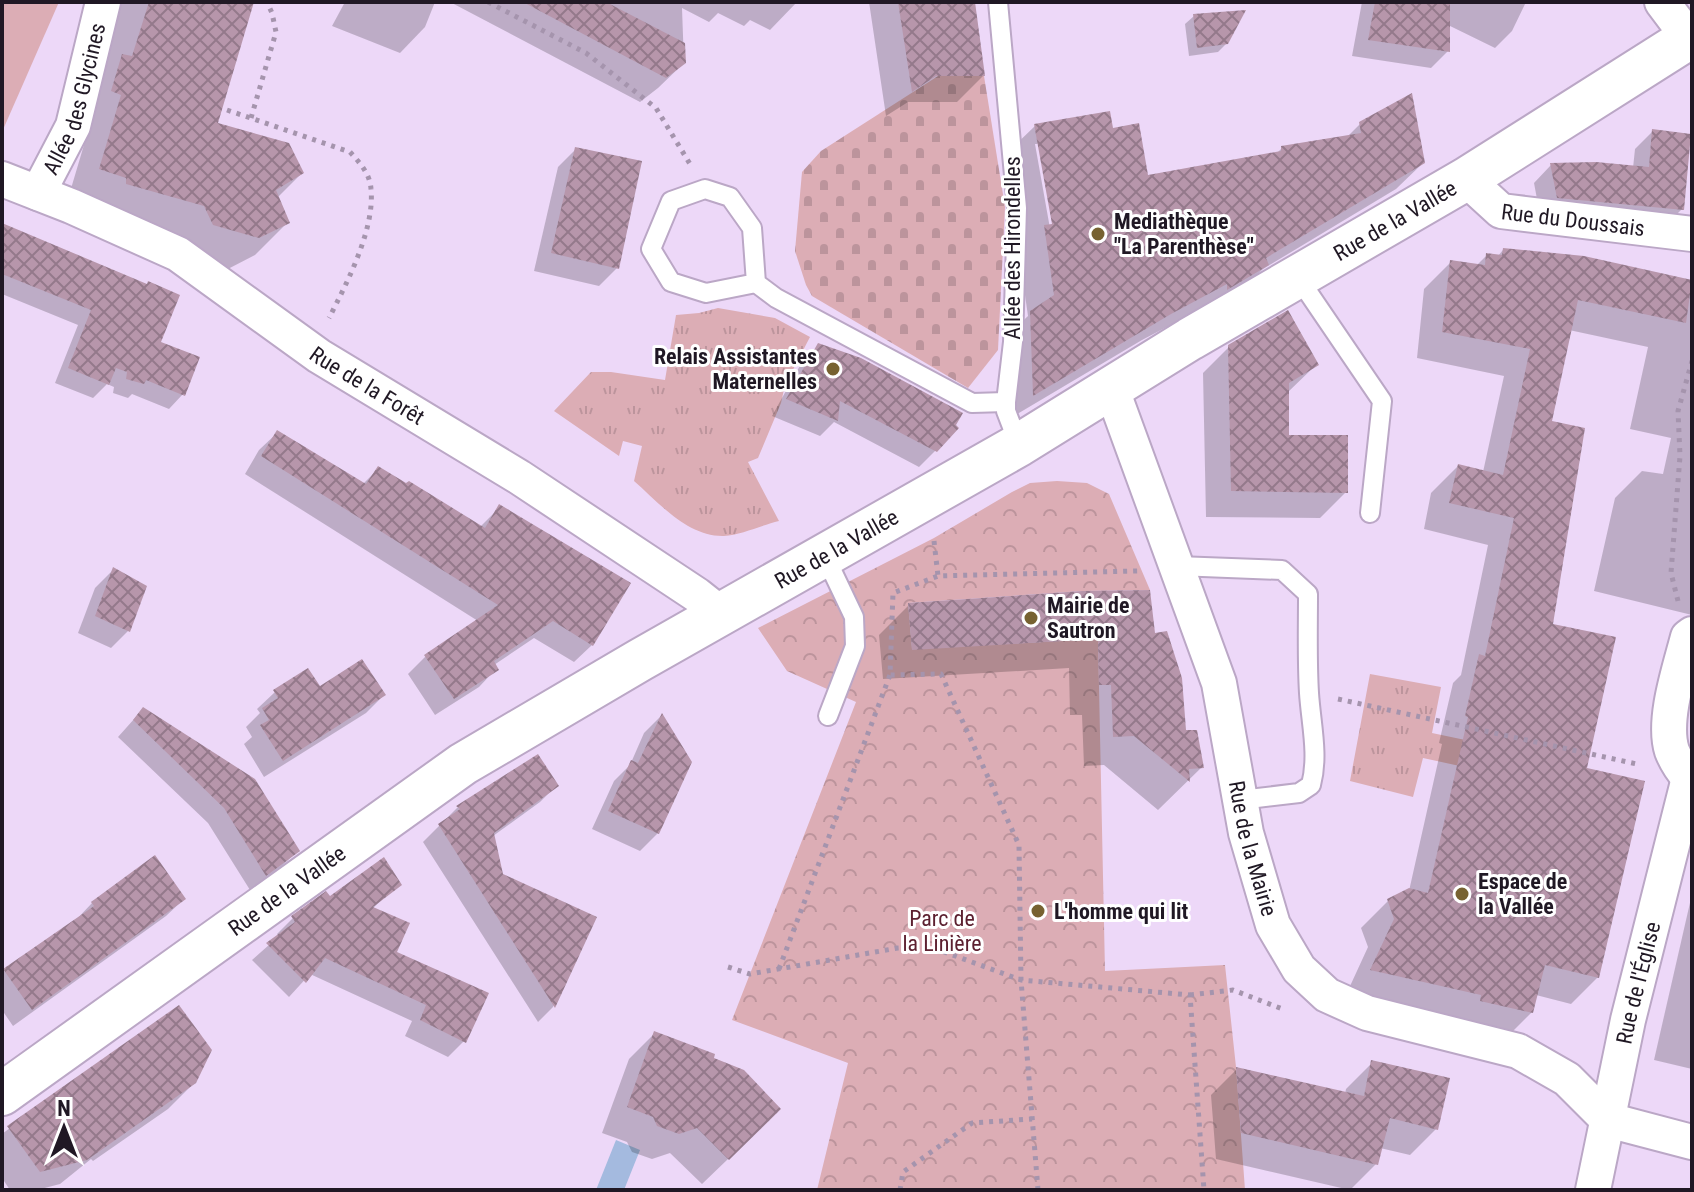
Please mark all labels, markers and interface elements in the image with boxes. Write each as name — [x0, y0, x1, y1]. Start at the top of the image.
street label: Allée des Glycines — [38, 21, 110, 179]
street label: Allée des Hirondelles — [1000, 156, 1025, 340]
street label: Rue de la Vallée — [1329, 175, 1461, 266]
street label: Rue du Doussais — [1500, 199, 1646, 241]
place label: Mediathèque "La Parenthèse" — [1114, 209, 1254, 259]
marker: Mediathèque "La Parenthèse" — [1089, 225, 1107, 243]
street label: Rue de la Forêt — [305, 342, 429, 430]
place label: Relais Assistantes Maternelles — [654, 344, 817, 394]
marker: Relais Assistantes Maternelles — [824, 360, 842, 378]
street label: Rue de la Vallée — [771, 504, 903, 594]
place label: Mairie de Sautron — [1047, 593, 1129, 643]
marker: Mairie de Sautron — [1022, 609, 1040, 627]
street label: Rue de la Mairie — [1224, 779, 1282, 919]
street label: Rue de la Vallée — [224, 840, 350, 941]
place label: Espace de la Vallée — [1478, 869, 1567, 919]
marker: Espace de la Vallée — [1453, 885, 1471, 903]
place label: L'homme qui lit — [1054, 899, 1189, 924]
marker: L'homme qui lit — [1029, 902, 1047, 920]
park label: Parc de la Linière — [903, 906, 981, 956]
street label: Rue de l'Église — [1611, 919, 1665, 1046]
north arrow — [24, 1088, 104, 1168]
text: N — [57, 1096, 71, 1121]

